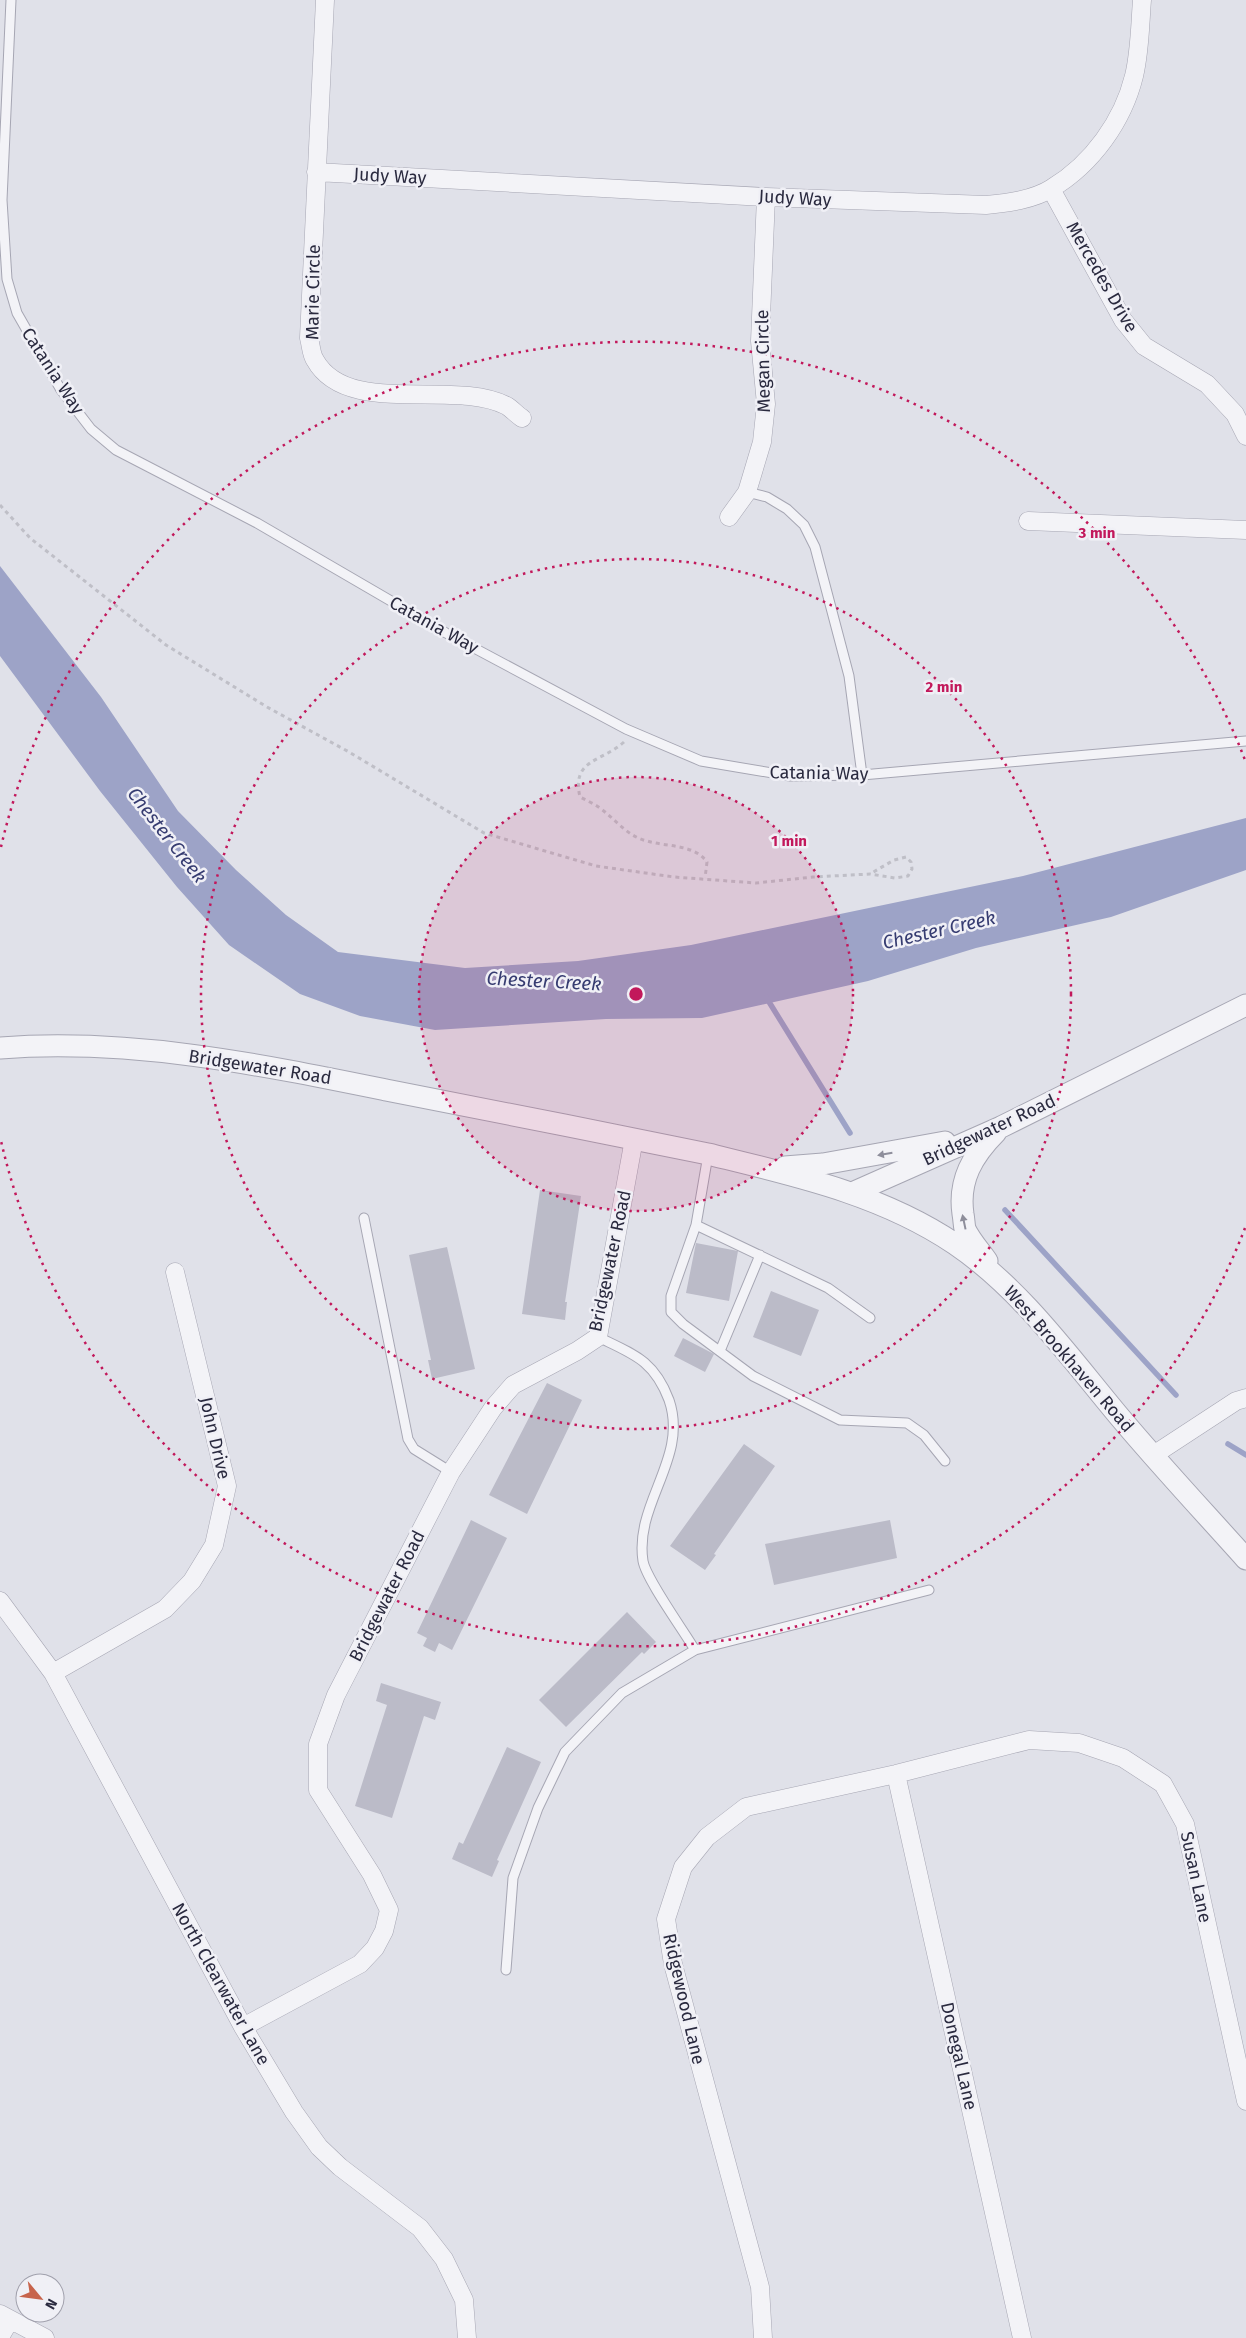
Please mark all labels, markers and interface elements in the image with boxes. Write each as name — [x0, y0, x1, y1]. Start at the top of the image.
street label: Judy Way — [353, 163, 427, 189]
street label: Judy Way — [758, 185, 832, 211]
street label: Mercedes Drive — [1061, 218, 1143, 336]
street label: Marie Circle — [301, 244, 325, 340]
street label: Megan Circle — [751, 309, 775, 413]
street label: Catania Way — [17, 324, 89, 419]
text: 3 min — [1078, 524, 1115, 542]
street label: Catania Way — [385, 591, 483, 659]
text: 2 min — [926, 678, 962, 696]
street label: Catania Way — [769, 761, 869, 785]
water label: Chester Creek — [122, 783, 212, 887]
text: 1 min — [771, 832, 807, 850]
water label: Chester Creek — [880, 906, 998, 954]
water label: Chester Creek — [486, 967, 602, 995]
centre of rings — [627, 985, 645, 1003]
street label: Bridgewater Road — [187, 1045, 333, 1089]
street label: Bridgewater Road — [919, 1090, 1059, 1170]
one-way arrow — [877, 1151, 893, 1159]
street label: Bridgewater Road — [584, 1188, 636, 1334]
one-way arrow — [960, 1214, 968, 1230]
street label: West Brookhaven Road — [999, 1281, 1139, 1437]
street label: John Drive — [195, 1395, 235, 1481]
street label: Bridgewater Road — [344, 1527, 430, 1665]
street label: Susan Lane — [1176, 1829, 1216, 1925]
street label: North Clearwater Lane — [167, 1899, 275, 2069]
street label: Ridgewood Lane — [658, 1931, 710, 2067]
street label: Donegal Lane — [936, 2000, 982, 2112]
north arrow — [15, 2273, 65, 2323]
text: N — [41, 2296, 61, 2312]

